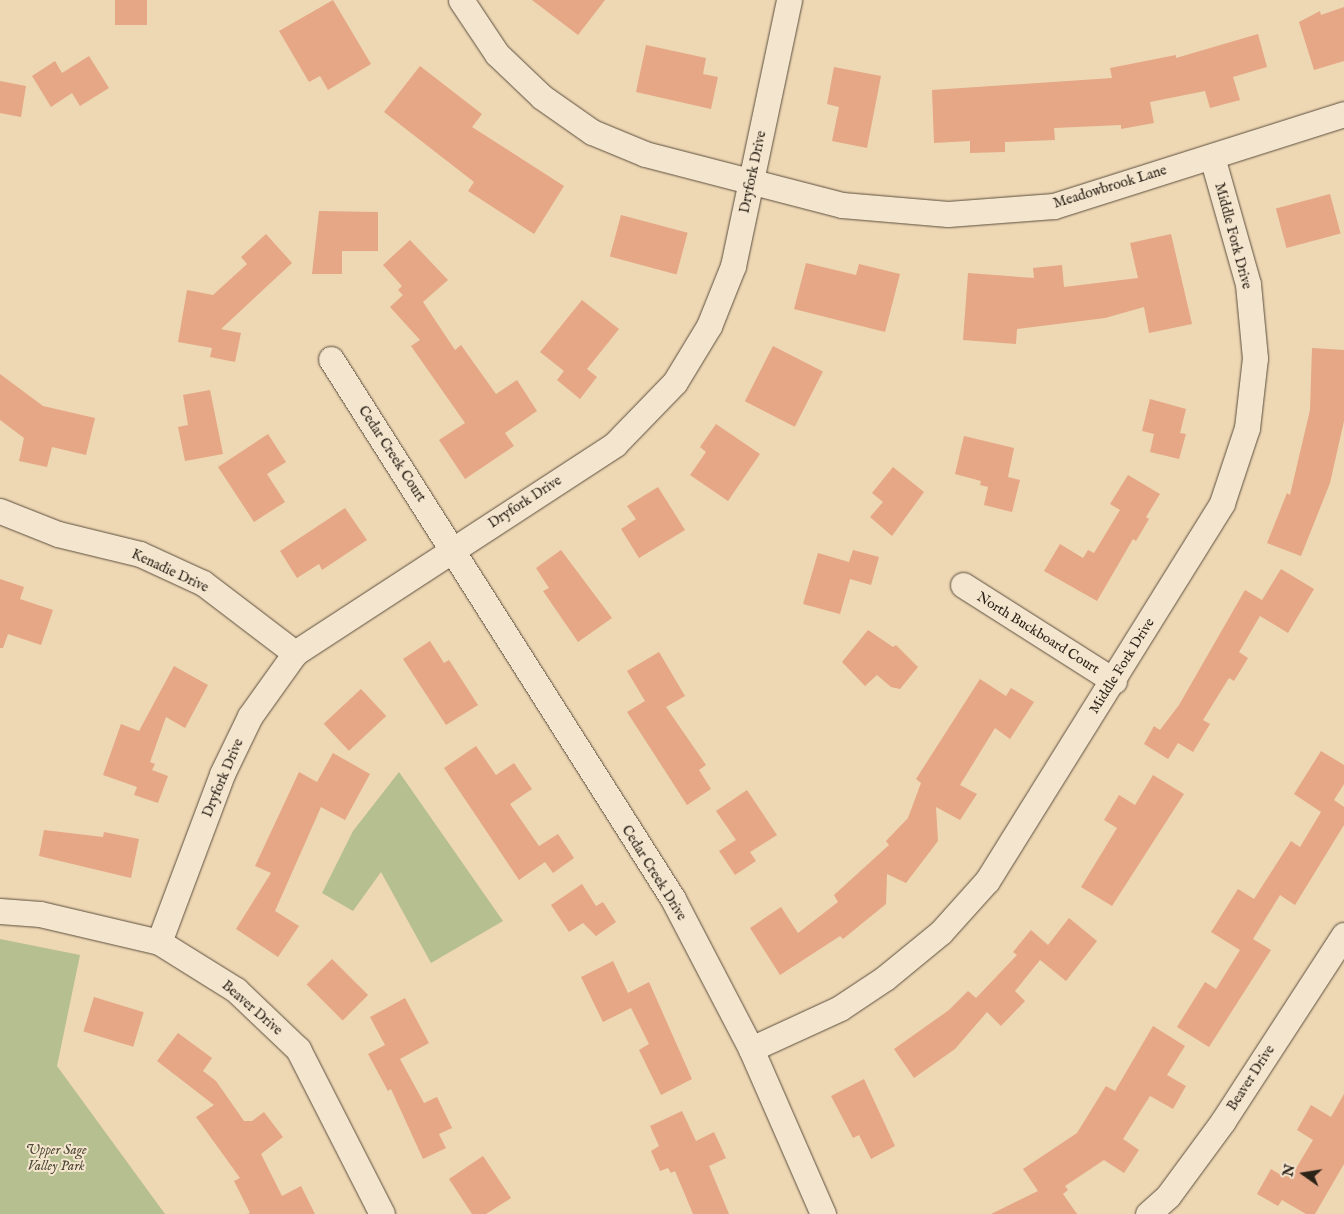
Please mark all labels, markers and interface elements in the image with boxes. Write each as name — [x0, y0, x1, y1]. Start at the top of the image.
street label: Dryfork Drive — [736, 129, 770, 215]
street label: Meadowbrook Lane — [1051, 162, 1169, 212]
street label: Middle Fork Drive — [1211, 181, 1255, 291]
street label: Cedar Creek Court — [355, 403, 429, 505]
street label: Dryfork Drive — [485, 472, 565, 532]
street label: Kenadie Drive — [129, 546, 211, 596]
street label: North Buckboard Court — [974, 588, 1102, 678]
street label: Middle Fork Drive — [1086, 615, 1158, 717]
street label: Dryfork Drive — [199, 736, 247, 820]
street label: Cedar Creek Drive — [618, 822, 690, 924]
street label: Beaver Drive — [218, 977, 286, 1039]
street label: Beaver Drive — [1224, 1042, 1278, 1114]
park label: Upper Sage Valley Park — [25, 1142, 87, 1174]
north arrow — [1279, 1149, 1329, 1199]
text: N — [1279, 1163, 1300, 1179]

